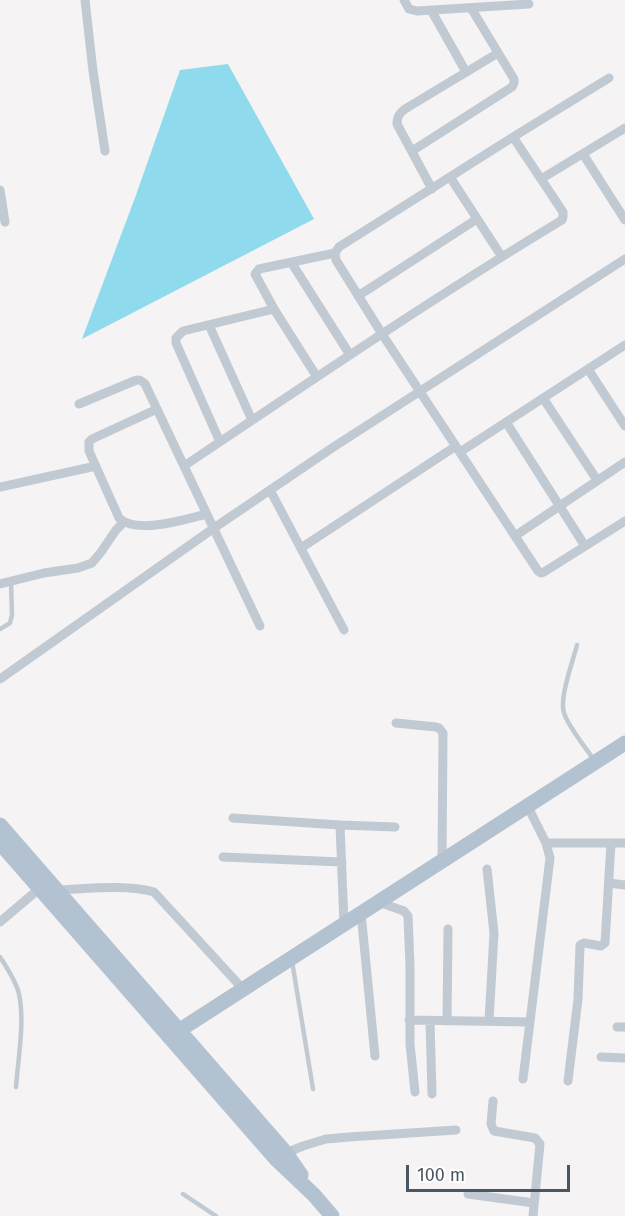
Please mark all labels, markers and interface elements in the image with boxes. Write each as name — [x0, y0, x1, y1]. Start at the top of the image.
scale bar — [409, 1153, 572, 1191]
text: 100 m — [417, 1164, 465, 1186]

